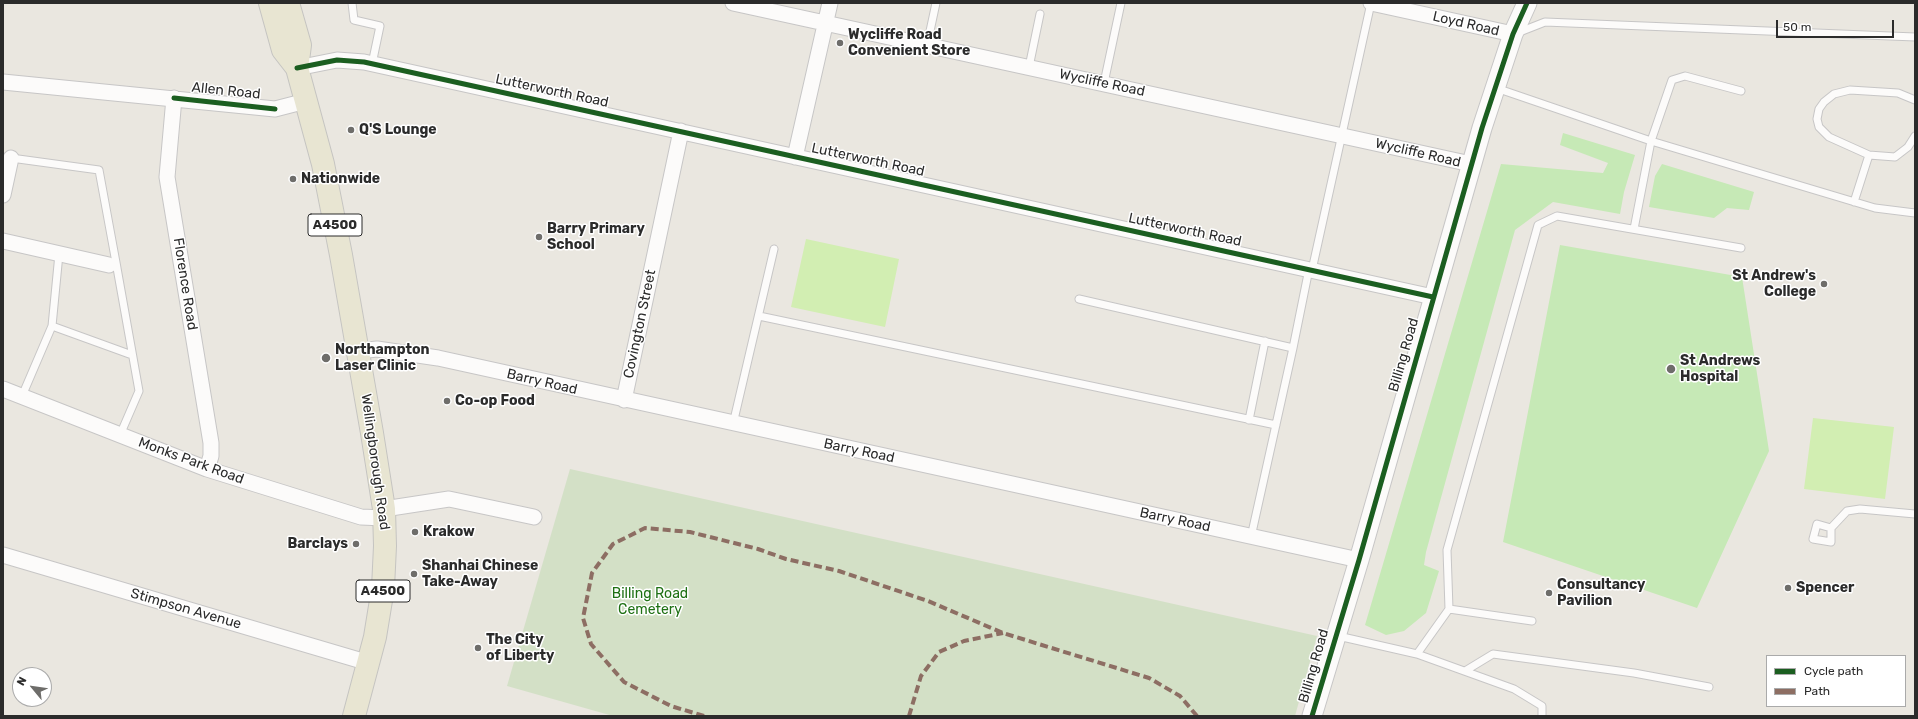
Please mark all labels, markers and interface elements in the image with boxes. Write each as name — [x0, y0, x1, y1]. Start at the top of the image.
street label: Loyd Road — [1431, 8, 1501, 40]
scale bar — [1778, 12, 1896, 38]
text: 50 m — [1783, 20, 1811, 34]
place label: Wycliffe Road Convenient Store — [848, 27, 970, 60]
marker: Wycliffe Road Convenient Store — [835, 38, 845, 48]
street label: Wycliffe Road — [1058, 66, 1146, 100]
street label: Lutterworth Road — [494, 71, 610, 111]
street label: Allen Road — [191, 79, 261, 103]
place label: Q'S Lounge — [359, 122, 437, 138]
marker: Q'S Lounge — [346, 125, 356, 135]
street label: Wycliffe Road — [1374, 135, 1462, 171]
street label: Lutterworth Road — [810, 140, 926, 180]
place label: Nationwide — [301, 171, 380, 187]
marker: Nationwide — [288, 174, 298, 184]
street label: Lutterworth Road — [1127, 210, 1243, 250]
road number: A4500 — [308, 214, 362, 236]
place label: Barry Primary School — [547, 221, 645, 254]
marker: Barry Primary School — [534, 232, 544, 242]
street label: Florence Road — [169, 237, 201, 331]
street label: Covington Street — [620, 268, 660, 380]
place label: St Andrew's College — [1732, 268, 1816, 300]
marker: St Andrew's College — [1819, 279, 1829, 289]
street label: Billing Road — [1385, 316, 1423, 394]
place label: Northampton Laser Clinic — [335, 342, 430, 374]
marker: Northampton Laser Clinic — [320, 352, 332, 364]
place label: St Andrews Hospital — [1680, 353, 1760, 386]
marker: St Andrews Hospital — [1665, 363, 1677, 375]
street label: Barry Road — [505, 366, 579, 398]
street label: Wellingborough Road — [357, 393, 393, 531]
place label: Co-op Food — [455, 393, 535, 409]
marker: Co-op Food — [442, 396, 452, 406]
street label: Monks Park Road — [136, 434, 246, 488]
street label: Barry Road — [822, 435, 896, 467]
street label: Barry Road — [1138, 504, 1212, 536]
place label: Krakow — [423, 524, 475, 540]
marker: Krakow — [410, 527, 420, 537]
place label: Barclays — [287, 536, 348, 552]
marker: Barclays — [351, 539, 361, 549]
place label: Shanhai Chinese Take-Away — [422, 558, 538, 590]
marker: Shanhai Chinese Take-Away — [409, 569, 419, 579]
place label: Consultancy Pavilion — [1557, 577, 1645, 610]
road number: A4500 — [356, 580, 410, 602]
place label: Spencer — [1796, 580, 1854, 596]
marker: Spencer — [1783, 583, 1793, 593]
street label: Stimpson Avenue — [129, 585, 243, 633]
park label: Billing Road Cemetery — [612, 586, 688, 618]
marker: Consultancy Pavilion — [1544, 588, 1554, 598]
street label: Billing Road — [1295, 627, 1333, 705]
place label: The City of Liberty — [486, 632, 554, 664]
marker: The City of Liberty — [473, 643, 483, 653]
legend — [1766, 655, 1906, 707]
text: Cycle path — [1804, 664, 1863, 678]
north arrow — [12, 667, 52, 707]
text: N — [14, 675, 30, 688]
text: Path — [1804, 684, 1830, 698]

